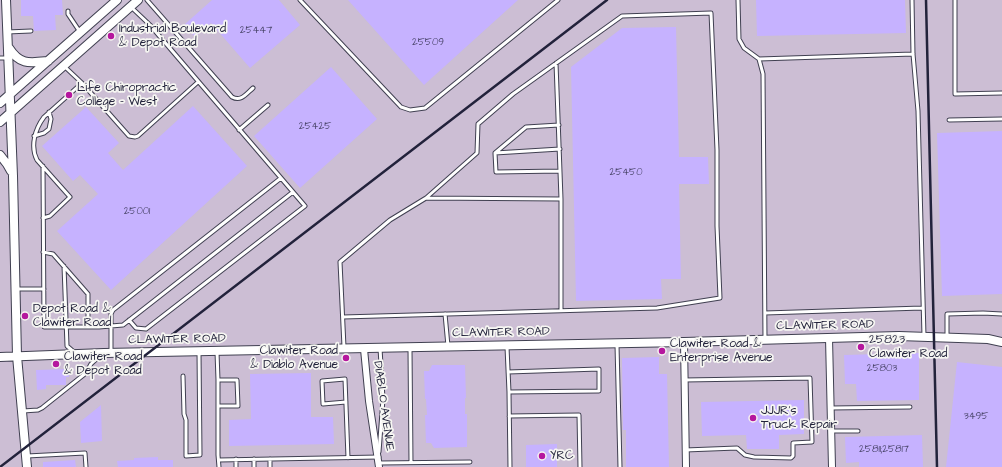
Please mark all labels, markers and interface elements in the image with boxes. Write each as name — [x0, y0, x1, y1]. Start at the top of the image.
place label: Industrial Boulevard & Depot Road — [119, 22, 226, 50]
house number: 25447 — [240, 25, 272, 37]
marker: Industrial Boulevard & Depot Road — [106, 31, 116, 41]
house number: 25509 — [412, 37, 444, 49]
place label: Life Chiropractic College - West — [77, 81, 176, 109]
marker: Life Chiropractic College - West — [64, 90, 74, 100]
house number: 25425 — [299, 121, 331, 133]
house number: 25450 — [610, 167, 642, 179]
house number: 25001 — [124, 206, 150, 218]
place label: Depot Road & Clawiter Road — [33, 302, 111, 330]
marker: Depot Road & Clawiter Road — [20, 311, 30, 321]
street label: CLAWITER ROAD — [776, 318, 874, 334]
street label: CLAWITER ROAD — [452, 325, 550, 341]
street label: CLAWITER ROAD — [128, 332, 226, 348]
place label: 25823 Clawiter Road — [869, 333, 947, 361]
place label: Clawiter Road & Enterprise Avenue — [670, 337, 772, 365]
marker: 25823 Clawiter Road — [856, 342, 866, 352]
place label: Clawiter Road & Diablo Avenue — [250, 344, 338, 372]
marker: Clawiter Road & Enterprise Avenue — [657, 346, 667, 356]
place label: Clawiter Road & Depot Road — [64, 350, 142, 378]
marker: Clawiter Road & Diablo Avenue — [341, 353, 351, 363]
marker: Clawiter Road & Depot Road — [51, 359, 61, 369]
street label: DIABLO AVENUE — [370, 360, 396, 452]
house number: 25803 — [867, 363, 897, 375]
place label: JJJR's Truck Repair — [761, 404, 837, 432]
house number: 3495 — [964, 411, 988, 423]
marker: JJJR's Truck Repair — [748, 413, 758, 423]
house number: 25811;25817 — [859, 444, 909, 456]
place label: YRC — [550, 449, 573, 463]
marker: YRC — [537, 451, 547, 461]

